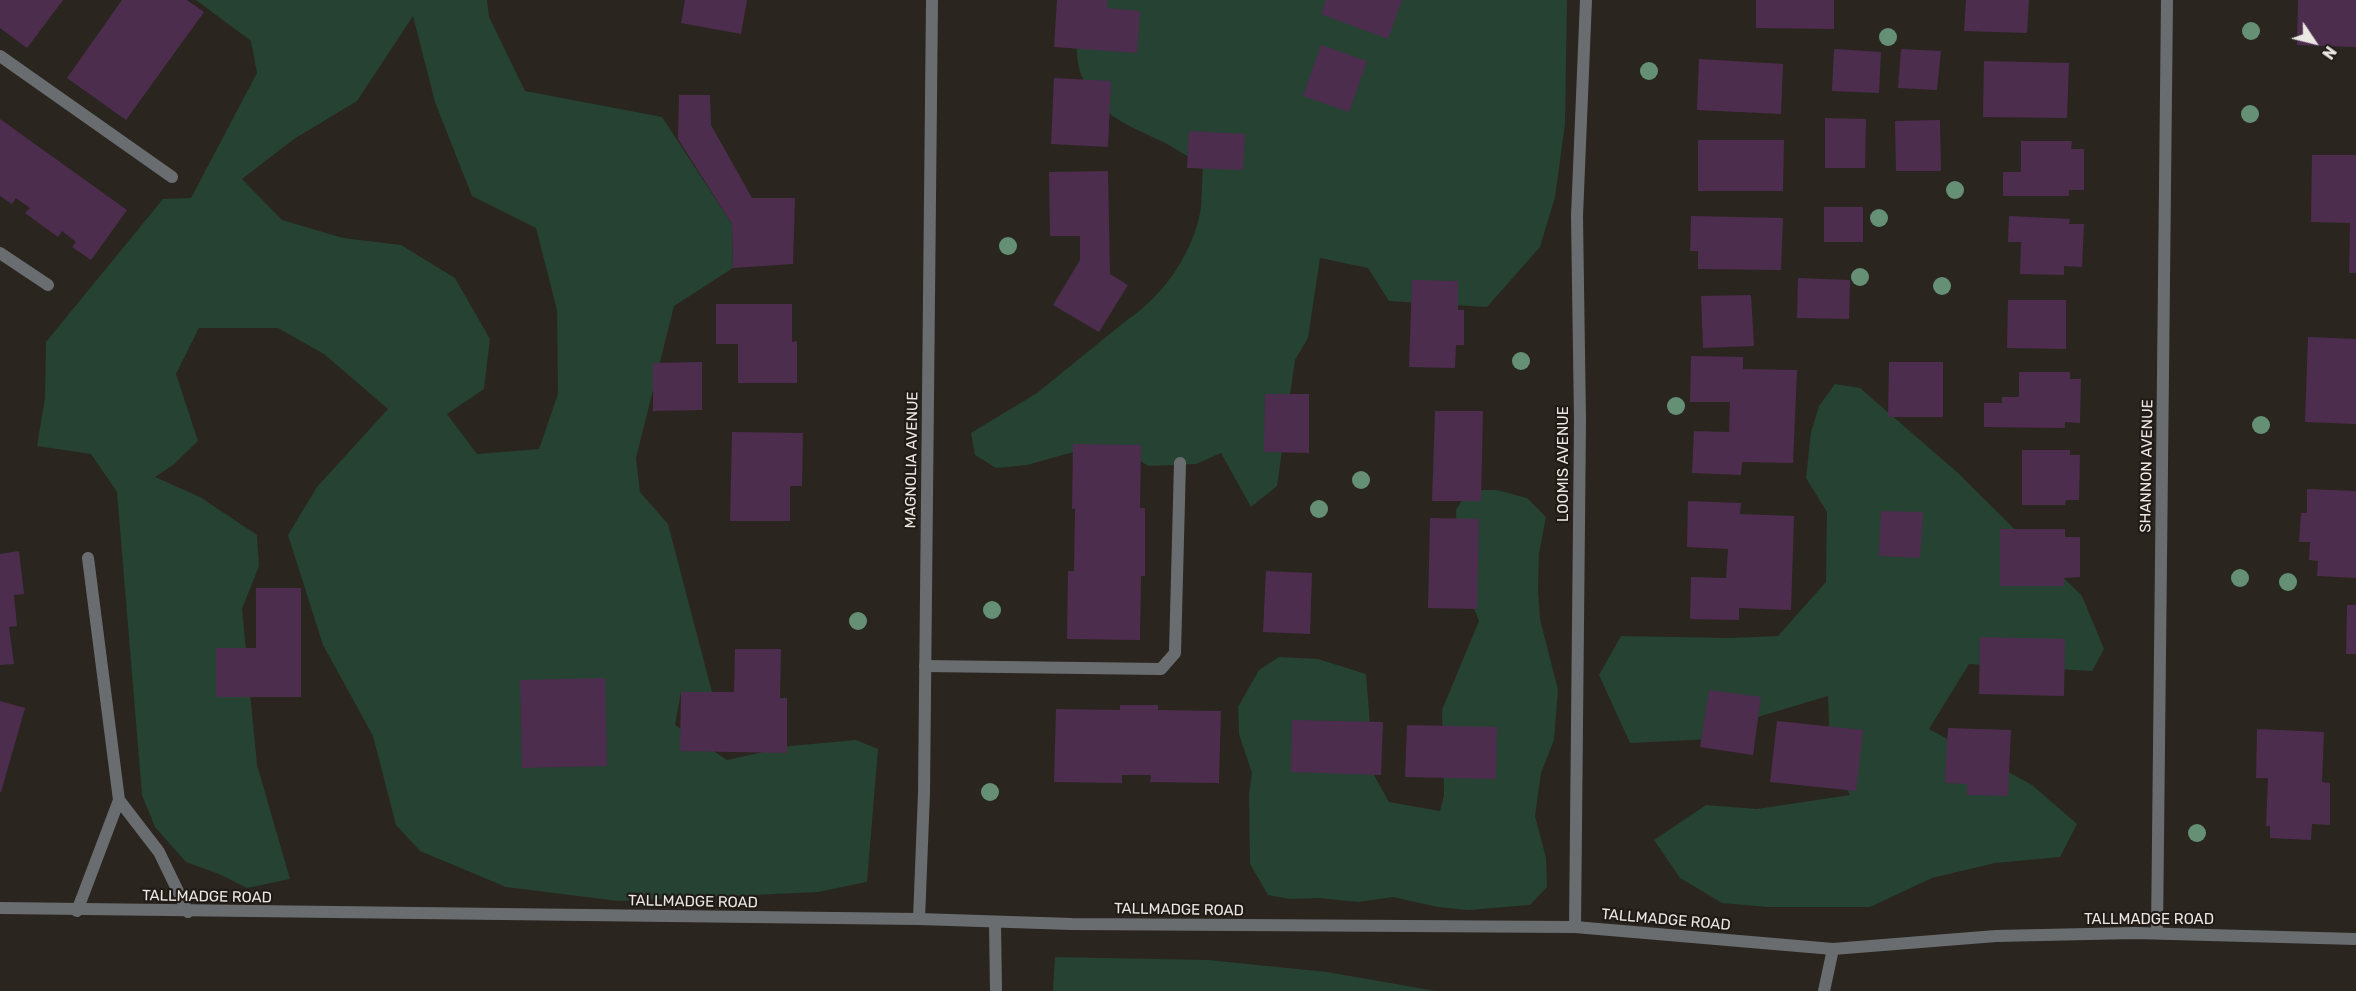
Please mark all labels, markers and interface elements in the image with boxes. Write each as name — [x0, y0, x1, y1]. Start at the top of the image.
north arrow — [2284, 12, 2344, 72]
text: N — [2318, 42, 2340, 63]
street label: MAGNOLIA AVENUE — [902, 391, 922, 529]
street label: SHANNON AVENUE — [2137, 399, 2157, 533]
street label: LOOMIS AVENUE — [1555, 406, 1573, 522]
street label: TALLMADGE ROAD — [142, 887, 272, 907]
street label: TALLMADGE ROAD — [628, 892, 758, 912]
street label: TALLMADGE ROAD — [1114, 900, 1244, 920]
street label: TALLMADGE ROAD — [1600, 905, 1732, 935]
street label: TALLMADGE ROAD — [2084, 911, 2214, 929]

